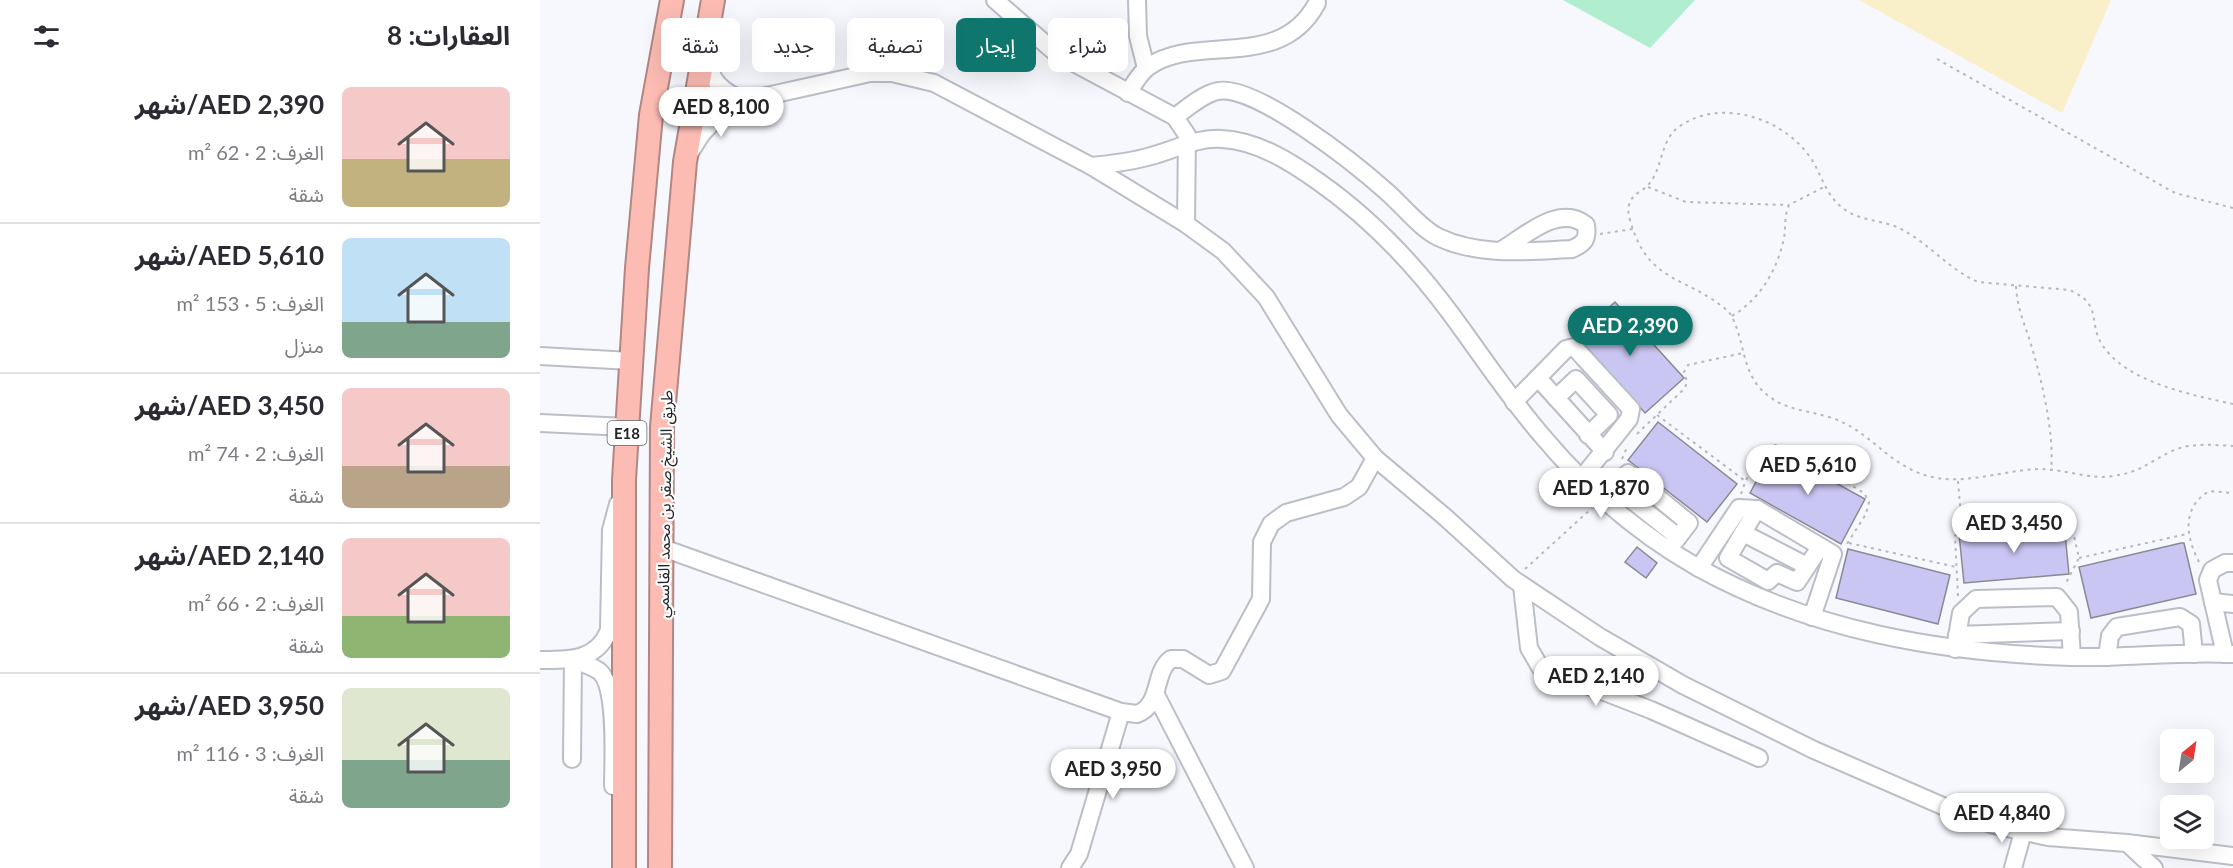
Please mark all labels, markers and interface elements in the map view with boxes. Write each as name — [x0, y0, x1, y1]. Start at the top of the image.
chip: شقة — [661, 18, 740, 72]
chip: جديد — [752, 18, 835, 72]
chip: تصفية — [847, 18, 944, 72]
chip: إيجار — [956, 18, 1036, 72]
chip: شراء — [1048, 18, 1128, 72]
text: العقارات: 8 — [387, 19, 510, 51]
icon: filters — [30, 20, 63, 53]
pin: AED 8,100 — [652, 87, 790, 138]
text: AED 2,390/شهر — [135, 88, 324, 120]
text: AED 8,100 — [673, 94, 769, 118]
icon: home — [390, 111, 462, 183]
text: الغرف: 2 · 62 m² — [188, 140, 324, 164]
text: شقة — [289, 182, 324, 206]
text: AED 5,610/شهر — [135, 239, 324, 271]
icon: home — [390, 262, 462, 334]
text: الغرف: 5 · 153 m² — [176, 291, 324, 315]
pin: AED 2,390 — [1561, 306, 1699, 357]
text: AED 2,390 — [1582, 313, 1678, 337]
text: منزل — [285, 333, 324, 357]
text: AED 3,450/شهر — [135, 389, 324, 421]
street label: طريق الشيخ صقر بن محمد القاسمي — [653, 390, 679, 618]
icon: home — [390, 412, 462, 484]
road number: E18 — [608, 421, 646, 445]
text: الغرف: 2 · 74 m² — [188, 441, 324, 465]
pin: AED 5,610 — [1739, 445, 1877, 496]
text: AED 5,610 — [1760, 452, 1856, 476]
pin: AED 1,870 — [1532, 468, 1670, 519]
text: AED 1,870 — [1553, 475, 1649, 499]
text: شقة — [289, 483, 324, 507]
pin: AED 3,450 — [1945, 503, 2083, 554]
text: AED 3,450 — [1966, 510, 2062, 534]
text: AED 2,140/شهر — [135, 539, 324, 571]
icon: home — [390, 562, 462, 634]
text: الغرف: 2 · 66 m² — [188, 591, 324, 615]
text: شقة — [289, 633, 324, 657]
pin: AED 2,140 — [1527, 656, 1665, 707]
text: AED 2,140 — [1548, 663, 1644, 687]
text: AED 3,950/شهر — [135, 689, 324, 721]
icon: home — [390, 712, 462, 784]
north arrow — [2160, 729, 2214, 783]
map controls — [2160, 729, 2214, 849]
text: الغرف: 3 · 116 m² — [176, 741, 324, 765]
pin: AED 3,950 — [1044, 749, 1182, 800]
text: AED 3,950 — [1065, 756, 1161, 780]
text: شقة — [289, 783, 324, 807]
pin: AED 4,840 — [1933, 793, 2071, 844]
button: layers — [2160, 795, 2214, 849]
text: AED 4,840 — [1954, 800, 2050, 824]

